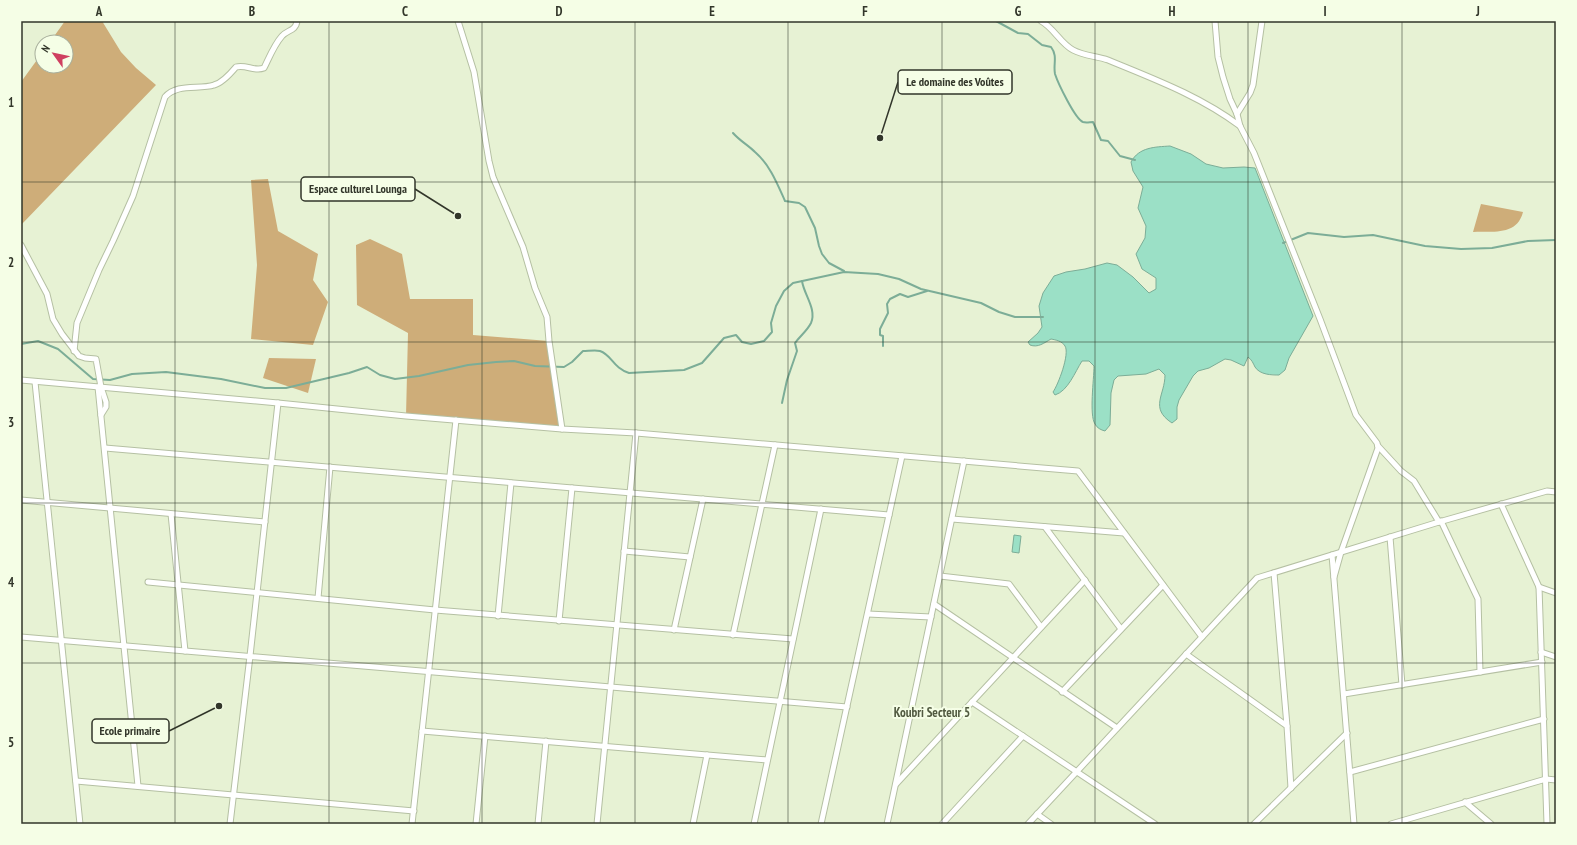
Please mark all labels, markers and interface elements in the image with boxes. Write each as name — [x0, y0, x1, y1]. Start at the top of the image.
text: A — [95, 3, 103, 20]
text: B — [249, 3, 255, 20]
text: C — [402, 3, 408, 20]
text: D — [556, 3, 563, 20]
text: E — [709, 3, 715, 20]
text: F — [862, 3, 868, 20]
text: G — [1015, 3, 1022, 20]
text: H — [1169, 3, 1176, 20]
text: I — [1323, 3, 1327, 20]
text: J — [1475, 3, 1480, 20]
north arrow — [34, 34, 74, 74]
text: N — [38, 42, 53, 55]
callout: Le domaine des Voûtes — [898, 70, 1012, 94]
text: Le domaine des Voûtes — [906, 74, 1004, 89]
text: 1 — [8, 94, 14, 111]
callout: Espace culturel Lounga — [301, 177, 415, 201]
text: Espace culturel Lounga — [309, 181, 407, 196]
text: 2 — [8, 254, 14, 271]
text: 3 — [8, 414, 14, 431]
text: 4 — [8, 574, 15, 591]
district label: Koubri Secteur 5 — [894, 704, 970, 721]
callout: Ecole primaire — [92, 719, 169, 743]
text: Ecole primaire — [100, 723, 160, 738]
text: 5 — [8, 734, 14, 751]

